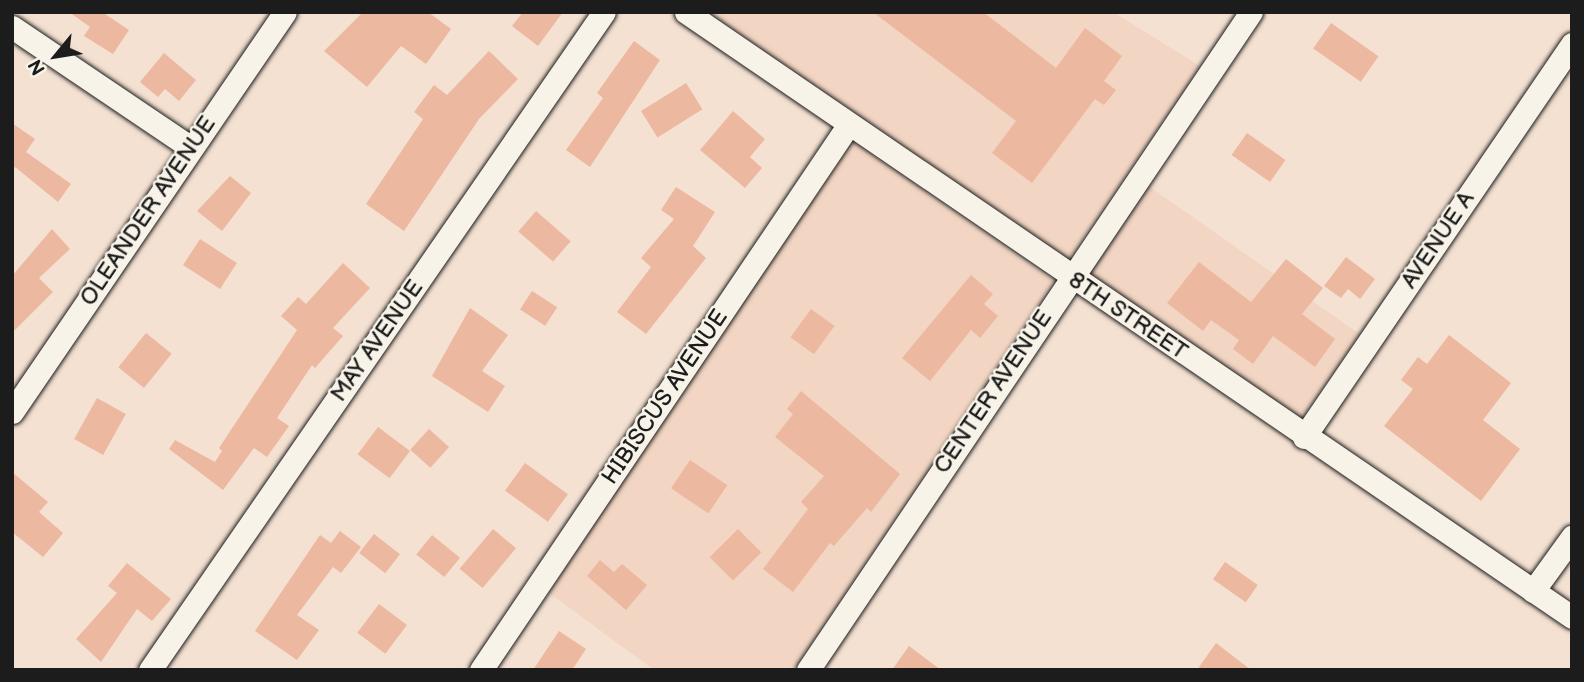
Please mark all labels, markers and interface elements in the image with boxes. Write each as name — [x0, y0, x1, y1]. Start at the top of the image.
north arrow — [21, 21, 91, 91]
text: N — [24, 55, 51, 79]
street label: OLEANDER AVENUE — [74, 111, 222, 311]
street label: AVENUE A — [1396, 186, 1480, 294]
street label: 8TH STREET — [1063, 266, 1193, 366]
street label: MAY AVENUE — [325, 275, 429, 407]
street label: HIBISCUS AVENUE — [596, 304, 734, 490]
street label: CENTER AVENUE — [928, 305, 1058, 479]

